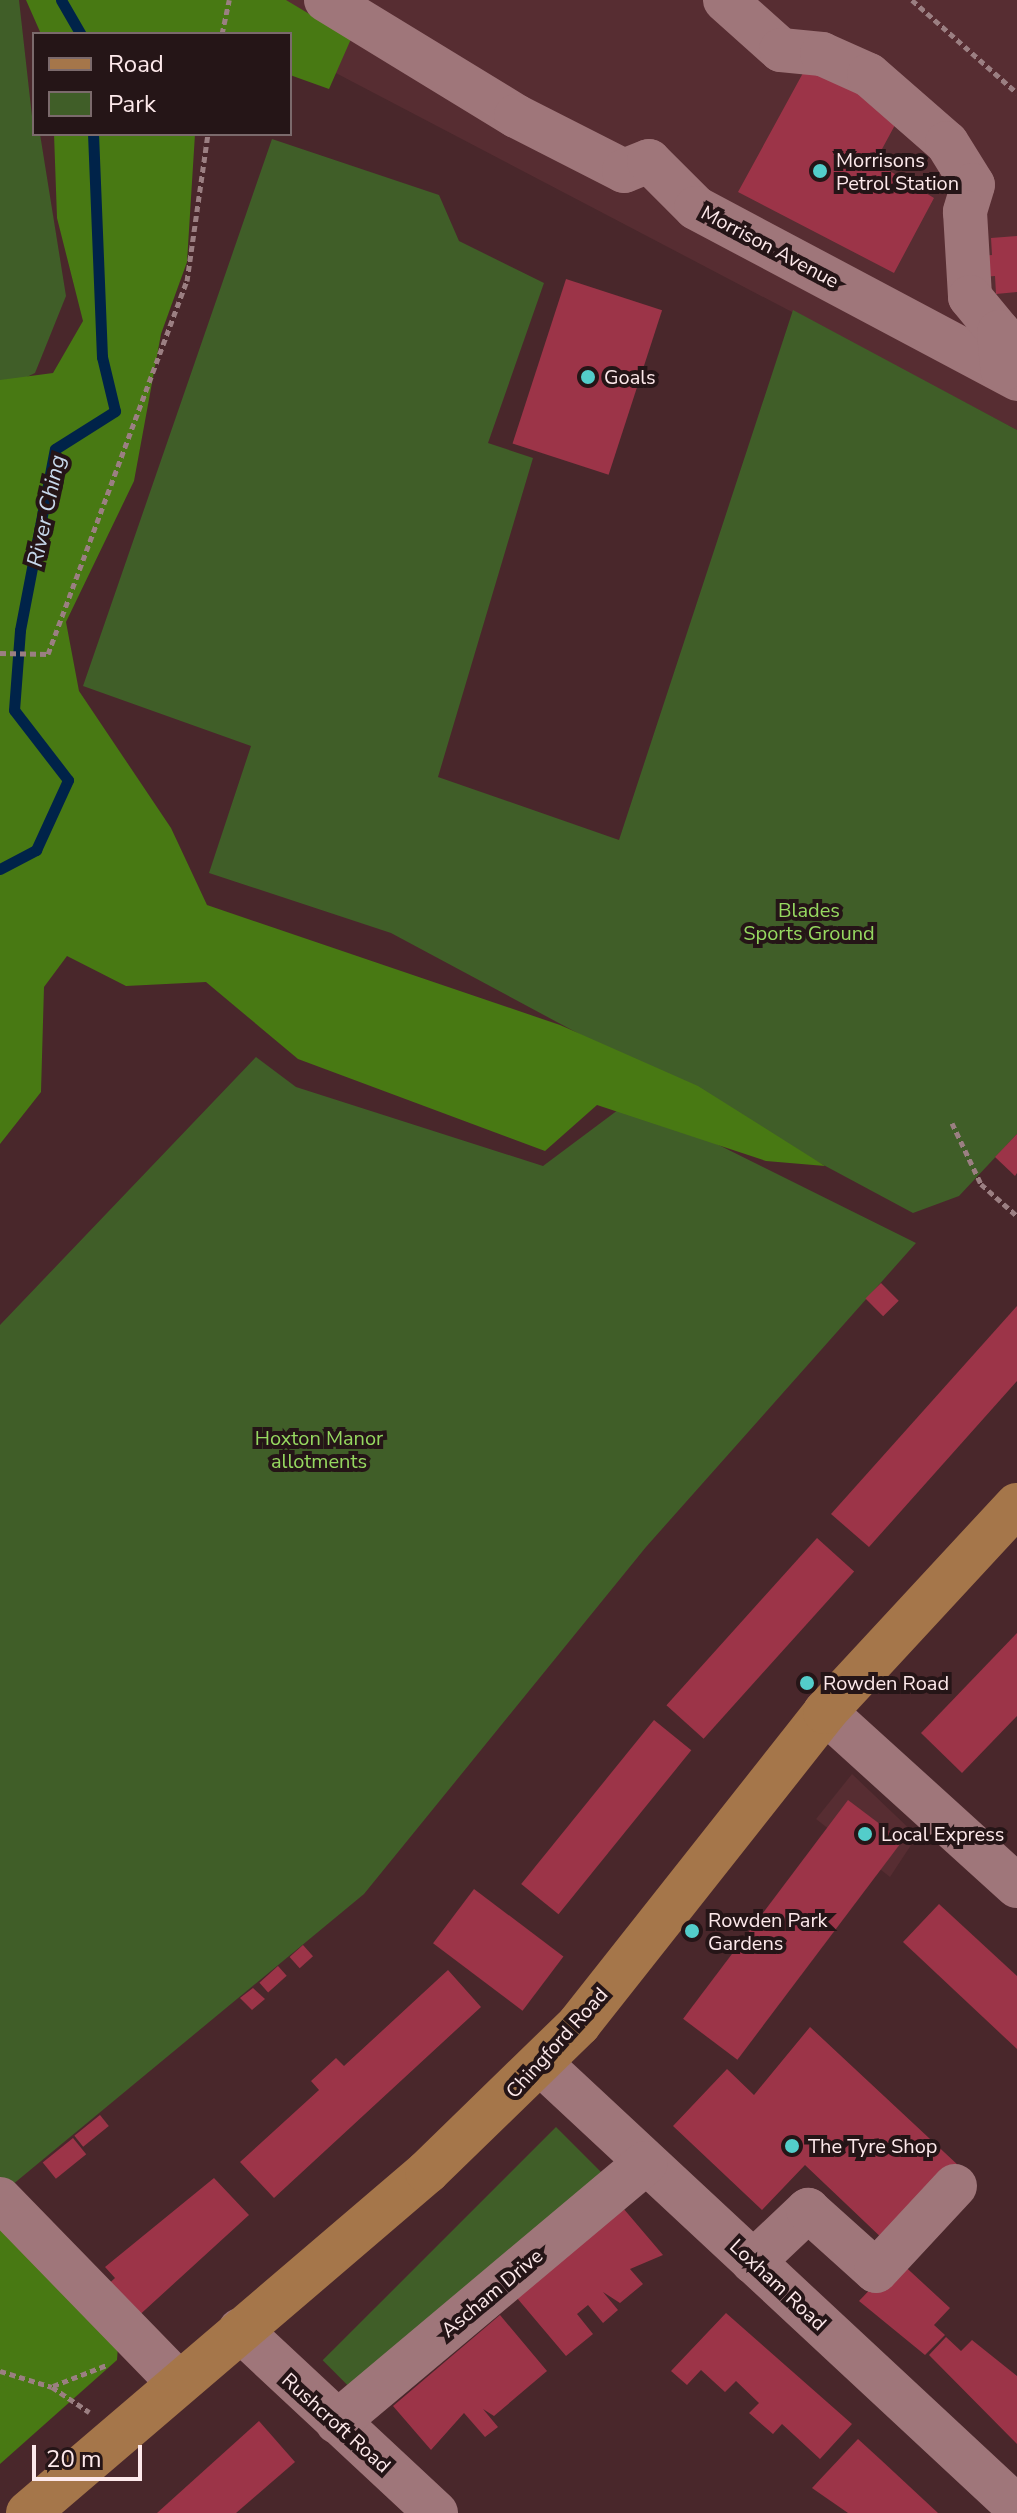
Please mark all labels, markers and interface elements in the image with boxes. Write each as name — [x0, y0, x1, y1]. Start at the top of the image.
legend — [32, 32, 292, 136]
text: Road — [108, 48, 164, 80]
text: Park — [108, 88, 156, 120]
place label: Morrisons Petrol Station — [836, 148, 959, 195]
marker: Morrisons Petrol Station — [811, 162, 829, 180]
street label: Morrison Avenue — [697, 201, 843, 293]
place label: Goals — [604, 365, 656, 389]
marker: Goals — [579, 368, 597, 386]
water label: River Ching — [22, 452, 72, 570]
park label: Blades Sports Ground — [743, 899, 875, 946]
park label: Hoxton Manor allotments — [255, 1426, 383, 1473]
place label: Rowden Road — [823, 1671, 949, 1695]
marker: Rowden Road — [798, 1674, 816, 1692]
place label: Local Express — [881, 1822, 1004, 1846]
marker: Local Express — [856, 1825, 874, 1843]
place label: Rowden Park Gardens — [708, 1908, 828, 1955]
marker: Rowden Park Gardens — [683, 1922, 701, 1940]
street label: Chingford Road — [501, 1983, 613, 2103]
place label: The Tyre Shop — [808, 2134, 937, 2158]
marker: The Tyre Shop — [783, 2137, 801, 2155]
street label: Loxham Road — [725, 2234, 831, 2336]
street label: Ascham Drive — [436, 2244, 548, 2342]
street label: Rushcroft Road — [277, 2368, 395, 2478]
scale bar — [36, 2429, 146, 2479]
text: 20 m — [46, 2443, 102, 2475]

